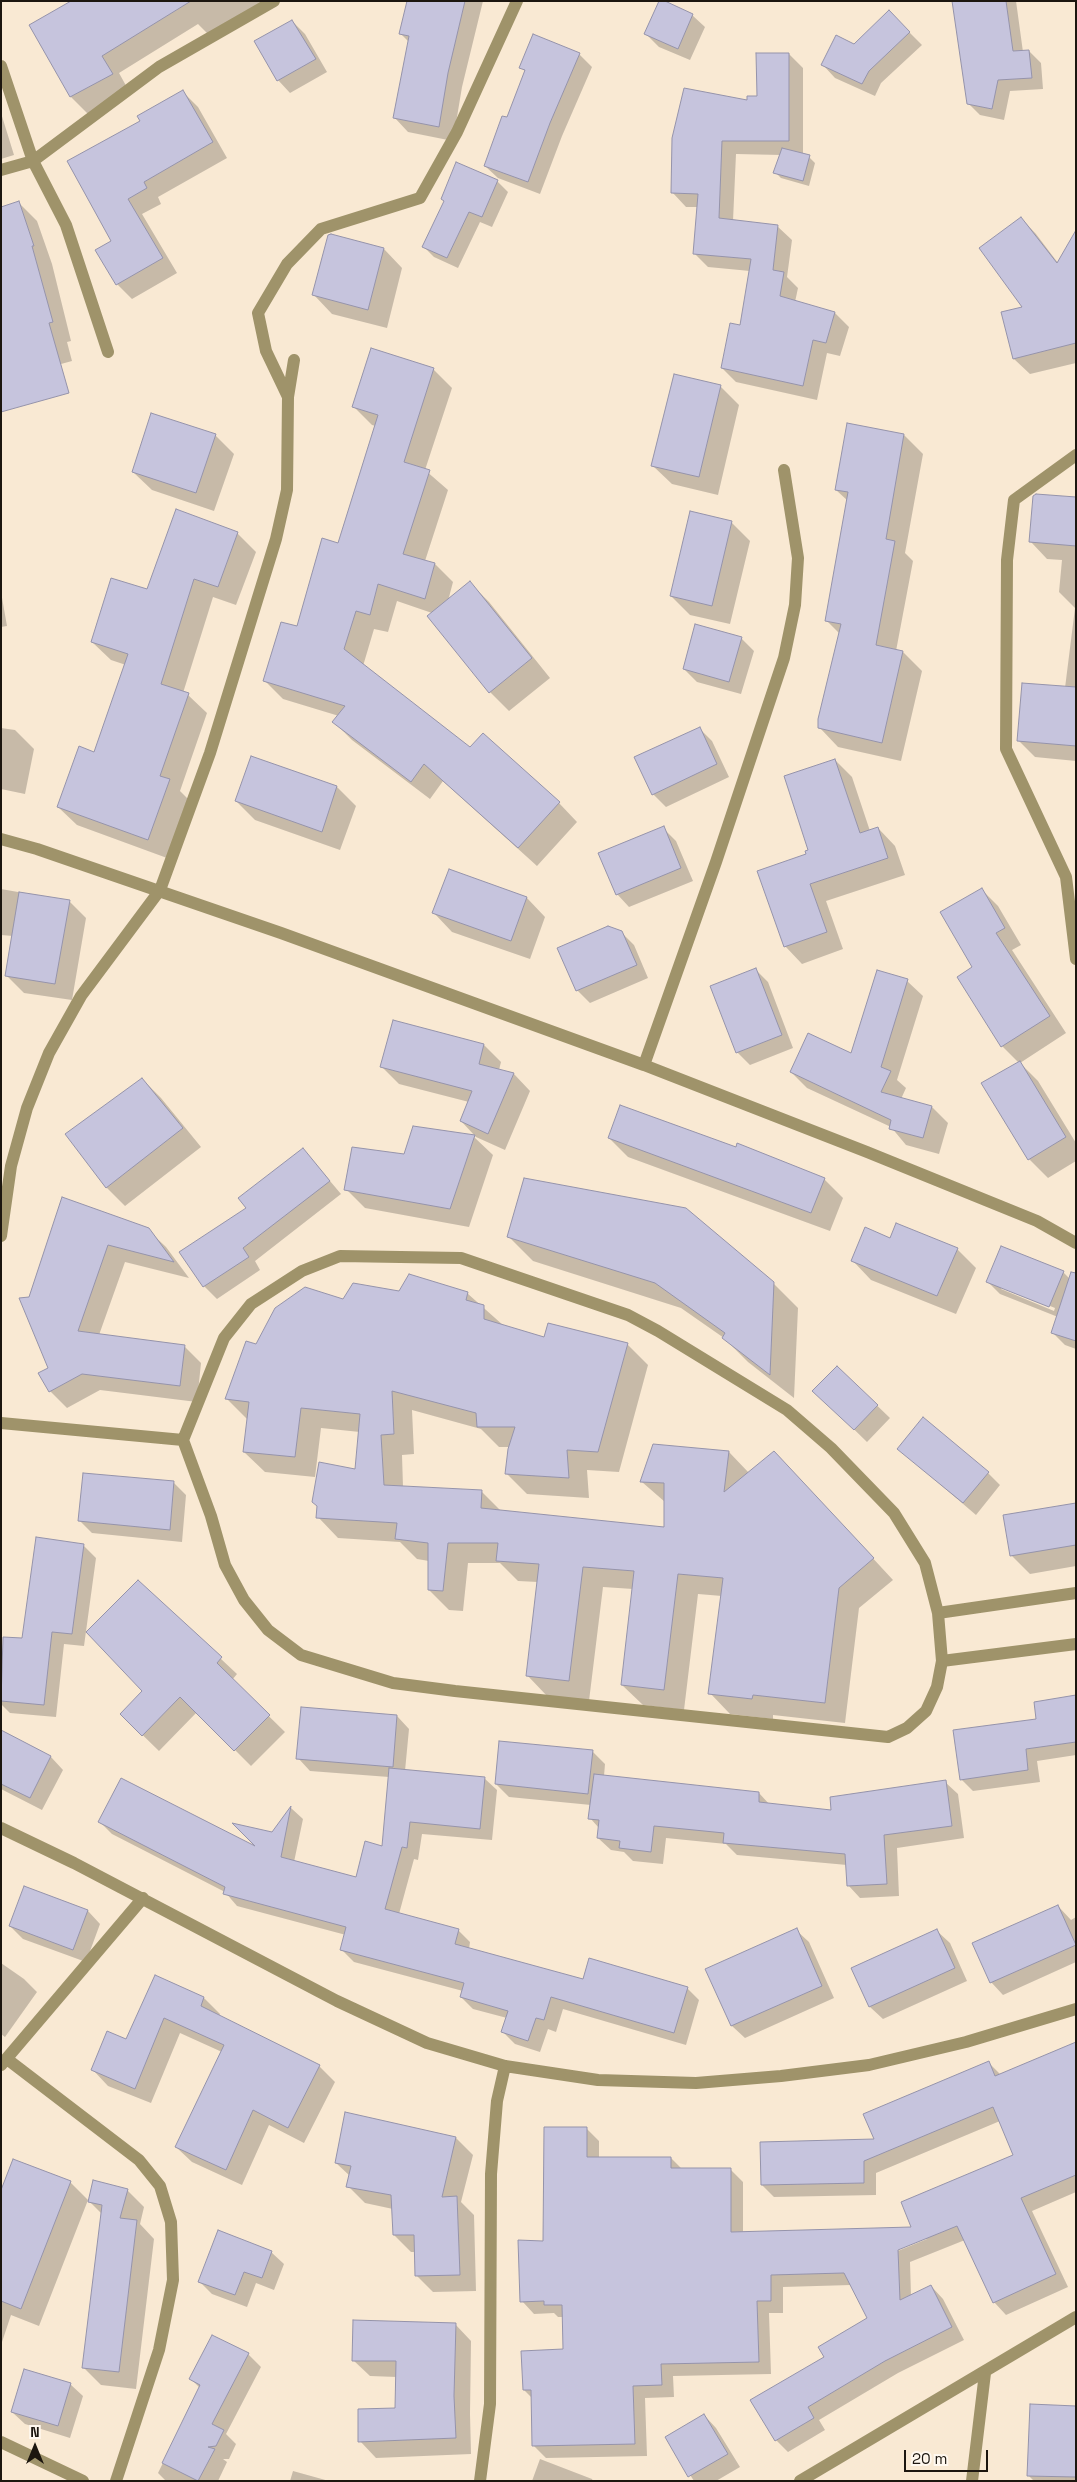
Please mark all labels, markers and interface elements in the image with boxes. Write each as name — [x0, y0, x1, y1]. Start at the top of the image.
north arrow — [10, 2422, 60, 2472]
text: N — [30, 2423, 40, 2441]
scale bar — [907, 2440, 991, 2472]
text: 20 m — [912, 2449, 947, 2468]

